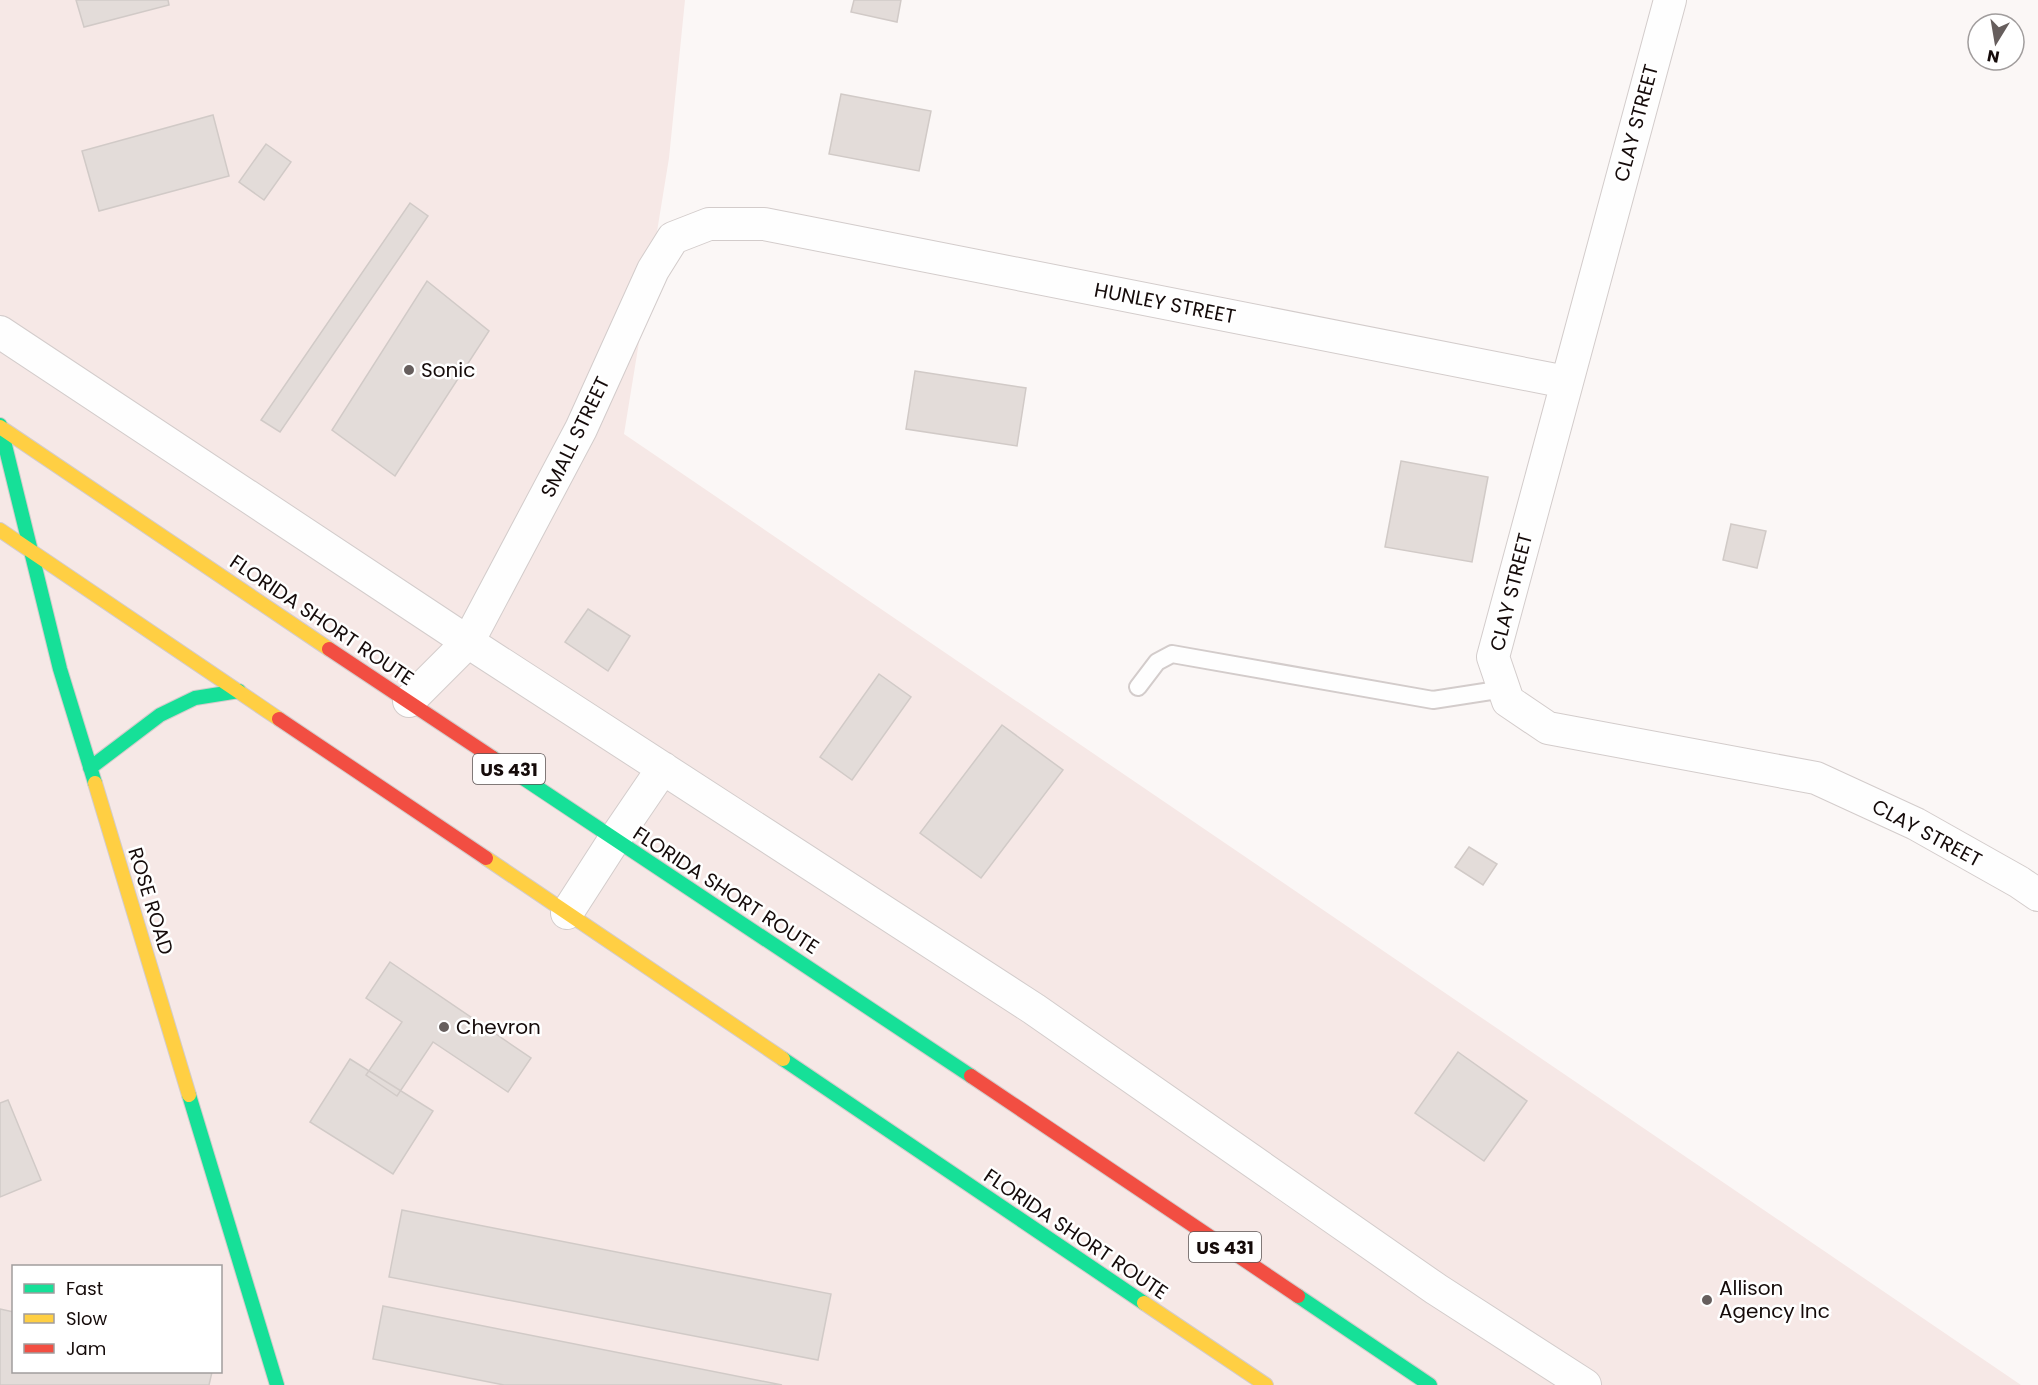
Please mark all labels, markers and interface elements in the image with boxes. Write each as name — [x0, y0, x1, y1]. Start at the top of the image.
north arrow — [1966, 12, 2026, 72]
text: N — [1985, 44, 2001, 69]
street label: CLAY STREET — [1607, 61, 1665, 185]
street label: HUNLEY STREET — [1092, 276, 1238, 330]
place label: Sonic — [421, 356, 475, 384]
marker: Sonic — [402, 363, 416, 377]
street label: SMALL STREET — [534, 372, 616, 502]
street label: CLAY STREET — [1483, 530, 1539, 654]
street label: FLORIDA SHORT ROUTE — [224, 548, 420, 692]
road number: US 431 — [473, 754, 545, 784]
street label: CLAY STREET — [1867, 792, 1987, 874]
street label: FLORIDA SHORT ROUTE — [628, 819, 824, 961]
street label: ROSE ROAD — [121, 844, 181, 958]
place label: Chevron — [456, 1013, 541, 1041]
marker: Chevron — [437, 1020, 451, 1034]
street label: FLORIDA SHORT ROUTE — [978, 1162, 1174, 1306]
road number: US 431 — [1189, 1232, 1261, 1262]
legend — [12, 1265, 222, 1373]
place label: Allison Agency Inc — [1719, 1274, 1830, 1325]
text: Fast — [66, 1276, 103, 1301]
marker: Allison Agency Inc — [1700, 1293, 1714, 1307]
text: Slow — [66, 1306, 108, 1331]
text: Jam — [66, 1336, 106, 1361]

